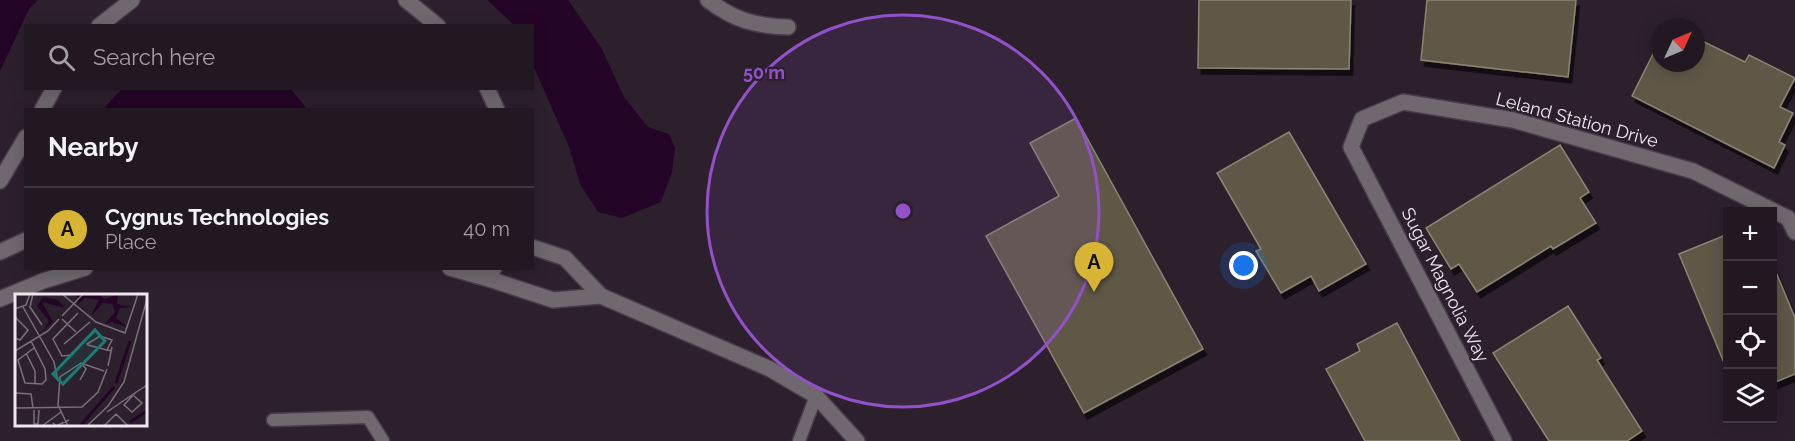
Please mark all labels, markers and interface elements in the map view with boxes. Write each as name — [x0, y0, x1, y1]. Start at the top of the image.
north arrow — [1651, 18, 1705, 72]
search box — [24, 24, 534, 90]
icon: search — [45, 41, 78, 74]
text: Search here — [93, 44, 215, 70]
text: 50 m — [743, 62, 785, 83]
street label: Leland Station Drive — [1494, 88, 1661, 151]
text: Nearby — [48, 132, 138, 162]
centre of rings — [893, 201, 913, 221]
text: Cygnus Technologies — [105, 204, 329, 230]
street label: Sugar Magnolia Way — [1397, 204, 1494, 366]
map controls — [1723, 207, 1777, 423]
button: + — [1723, 207, 1777, 261]
text: A — [61, 217, 74, 241]
text: 40 m — [463, 217, 510, 241]
text: Place — [105, 230, 156, 254]
pin: A — [1074, 242, 1114, 292]
your location — [1229, 251, 1258, 280]
button: − — [1723, 261, 1777, 315]
inset map — [15, 294, 147, 426]
button: locate — [1723, 315, 1777, 369]
button: layers — [1723, 369, 1777, 423]

